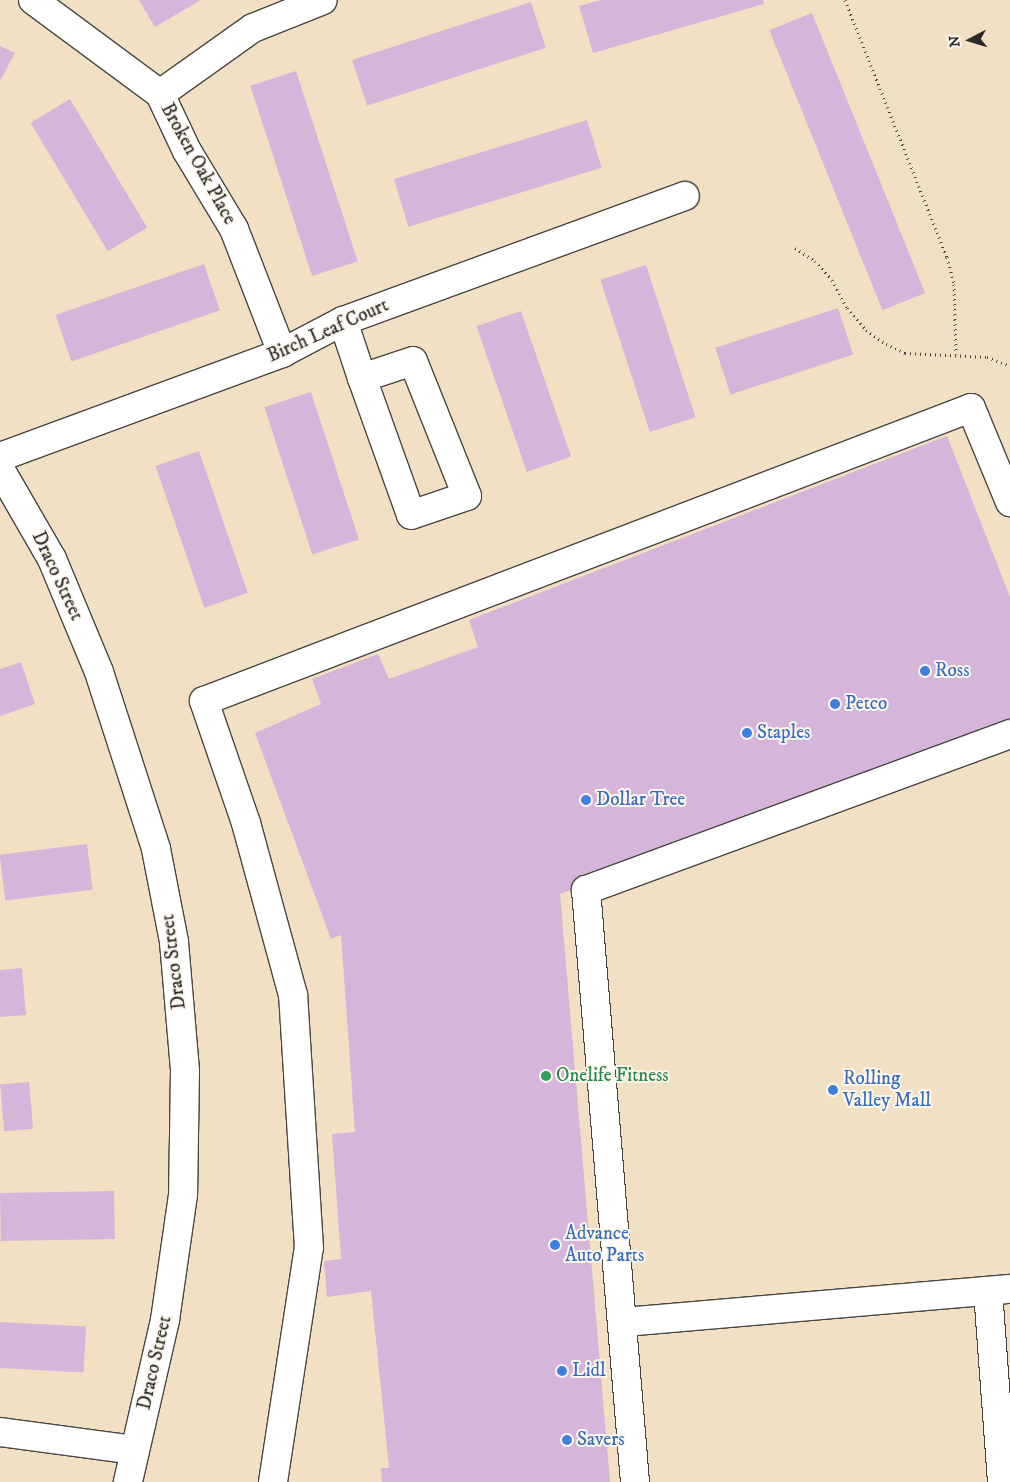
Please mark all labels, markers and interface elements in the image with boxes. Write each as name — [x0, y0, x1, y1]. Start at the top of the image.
north arrow — [945, 15, 995, 65]
text: N — [946, 35, 965, 48]
street label: Broken Oak Place — [155, 99, 241, 229]
street label: Birch Leaf Court — [264, 294, 392, 368]
street label: Draco Street — [26, 528, 88, 624]
place label: Ross — [935, 660, 969, 682]
marker: Ross — [919, 665, 931, 677]
place label: Petco — [845, 693, 887, 715]
marker: Petco — [829, 698, 841, 710]
place label: Staples — [757, 722, 810, 744]
marker: Staples — [741, 727, 753, 739]
place label: Dollar Tree — [596, 789, 685, 811]
marker: Dollar Tree — [580, 794, 592, 806]
street label: Draco Street — [157, 913, 191, 1011]
place label: Onelife Fitness — [556, 1065, 669, 1087]
place label: Rolling Valley Mall — [843, 1068, 931, 1112]
marker: Onelife Fitness — [540, 1070, 552, 1082]
marker: Rolling Valley Mall — [827, 1084, 839, 1096]
place label: Advance Auto Parts — [565, 1223, 644, 1267]
marker: Advance Auto Parts — [549, 1239, 561, 1251]
street label: Draco Street — [133, 1314, 177, 1412]
place label: Lidl — [572, 1360, 606, 1382]
marker: Lidl — [556, 1365, 568, 1377]
place label: Savers — [577, 1429, 625, 1451]
marker: Savers — [561, 1434, 573, 1446]

